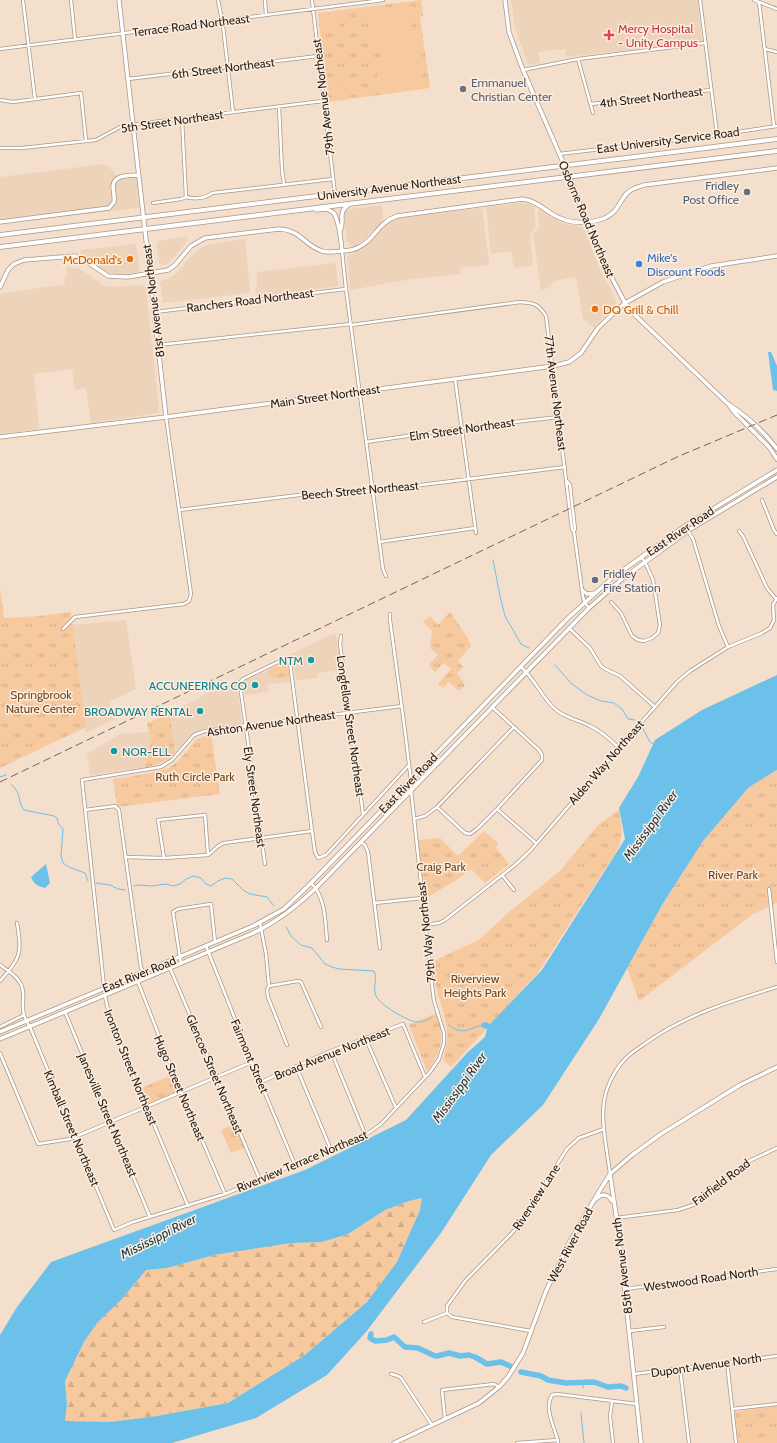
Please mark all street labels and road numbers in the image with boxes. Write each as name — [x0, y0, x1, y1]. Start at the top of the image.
street label: Terrace Road Northeast — [132, 10, 250, 40]
street label: 79th Avenue Northeast — [308, 38, 338, 156]
street label: 6th Street Northeast — [171, 54, 275, 82]
street label: 4th Street Northeast — [599, 83, 703, 111]
street label: 5th Street Northeast — [120, 106, 224, 136]
street label: East University Service Road — [596, 124, 740, 156]
street label: Osborne Road Northeast — [556, 158, 618, 280]
street label: University Avenue Northeast — [316, 171, 462, 203]
street label: 81st Avenue Northeast — [139, 244, 167, 358]
street label: Ranchers Road Northeast — [186, 285, 314, 315]
street label: 77th Avenue Northeast — [541, 334, 571, 452]
street label: Main Street Northeast — [269, 381, 381, 411]
street label: Elm Street Northeast — [408, 414, 516, 444]
street label: Beech Street Northeast — [301, 477, 419, 503]
street label: East River Road — [643, 503, 717, 559]
street label: Longfellow Street Northeast — [334, 654, 368, 798]
street label: Ashton Avenue Northeast — [206, 707, 336, 739]
street label: Alden Way Northeast — [565, 716, 647, 808]
street label: Ely Street Northeast — [240, 746, 270, 848]
street label: East River Road — [375, 750, 441, 816]
street label: 79th Way Northeast — [413, 881, 439, 983]
street label: East River Road — [100, 952, 178, 996]
street label: Ironton Street Northeast — [101, 1007, 161, 1127]
street label: Glencoe Street Northeast — [183, 1012, 247, 1136]
street label: Fairmont Street — [228, 1017, 272, 1095]
street label: Broad Avenue Northeast — [272, 1023, 392, 1083]
street label: Hugo Street Northeast — [151, 1033, 209, 1143]
street label: Janesville Street Northeast — [75, 1050, 141, 1179]
street label: Kimball Street Northeast — [41, 1068, 103, 1188]
street label: Riverview Terrace Northeast — [234, 1127, 370, 1195]
street label: Fairfield Road — [689, 1155, 753, 1209]
street label: Riverview Lane — [509, 1161, 563, 1233]
street label: West River Road — [544, 1205, 596, 1285]
street label: 85th Avenue North — [609, 1217, 635, 1315]
street label: Westwood Road North — [643, 1264, 759, 1294]
street label: Dupont Avenue North — [650, 1350, 762, 1380]

